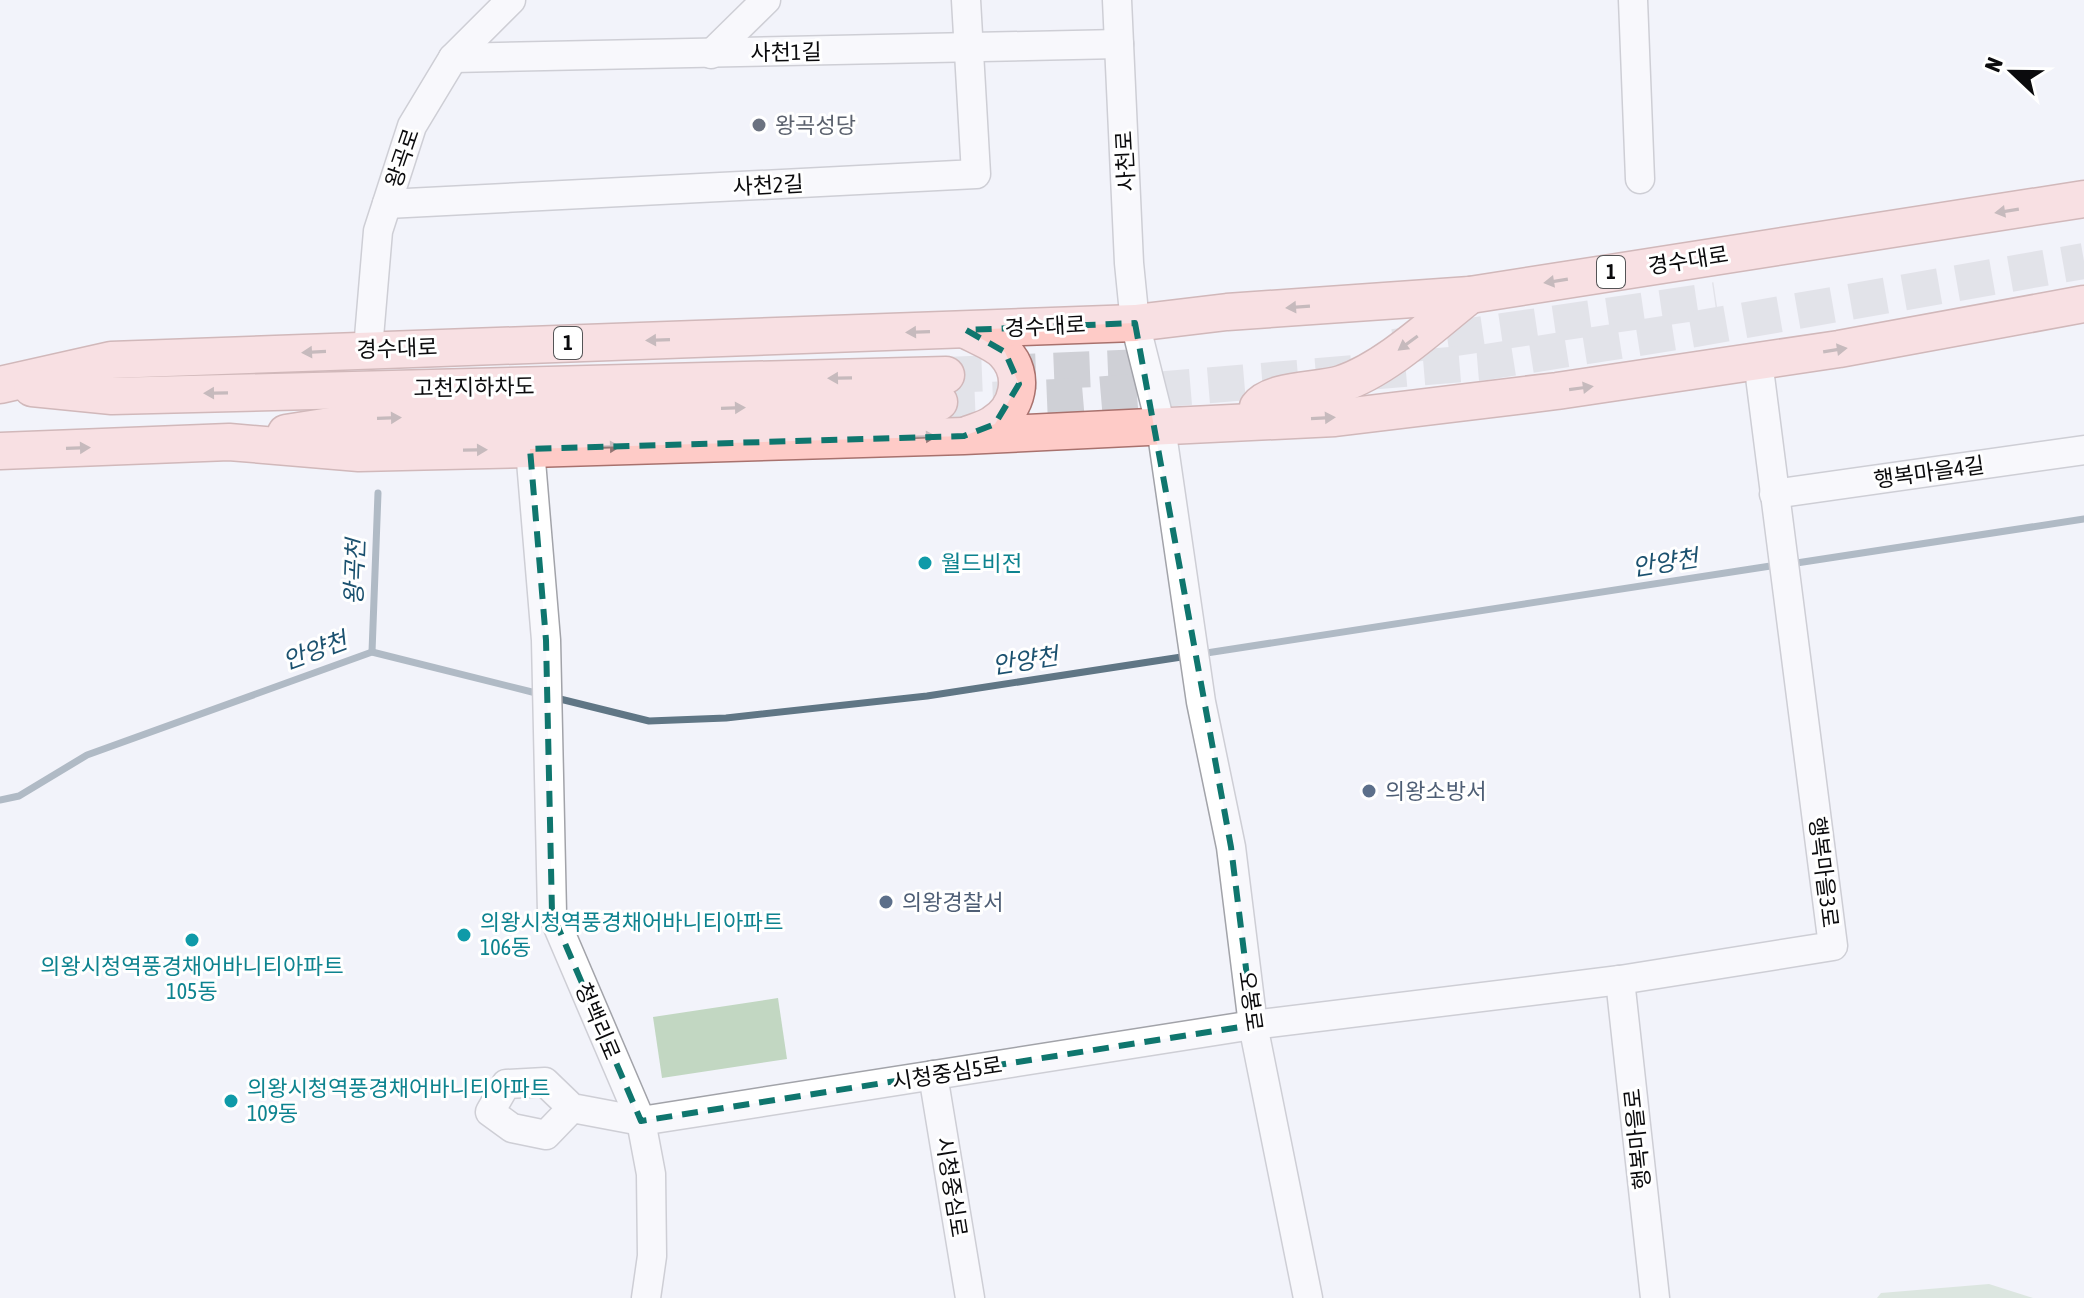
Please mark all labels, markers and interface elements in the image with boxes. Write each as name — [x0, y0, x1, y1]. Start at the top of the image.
north arrow — [1972, 32, 2052, 112]
street label: 사천1길 — [750, 38, 822, 66]
text: N — [1979, 54, 2008, 75]
place label: 왕곡성당 — [775, 112, 856, 138]
marker: 왕곡성당 — [750, 116, 768, 134]
street label: 왕곡로 — [380, 125, 424, 191]
street label: 사천로 — [1110, 130, 1140, 192]
street label: 사천2길 — [732, 170, 804, 200]
one-way arrow — [1994, 205, 2019, 218]
street label: 경수대로 — [1646, 241, 1730, 279]
road number: 1 — [1597, 256, 1625, 288]
one-way arrow — [1544, 275, 1569, 288]
one-way arrow — [1285, 301, 1310, 314]
street label: 경수대로 — [1004, 311, 1086, 341]
one-way arrow — [905, 325, 930, 338]
road number: 1 — [554, 327, 582, 359]
one-way arrow — [645, 333, 670, 346]
street label: 경수대로 — [356, 334, 438, 362]
one-way arrow — [1398, 335, 1419, 350]
one-way arrow — [1823, 343, 1848, 355]
one-way arrow — [301, 346, 326, 359]
one-way arrow — [827, 371, 852, 384]
street label: 고천지하차도 — [413, 373, 535, 401]
one-way arrow — [1569, 381, 1594, 394]
one-way arrow — [203, 387, 228, 400]
one-way arrow — [721, 401, 746, 414]
one-way arrow — [377, 412, 402, 425]
one-way arrow — [1311, 412, 1336, 425]
one-way arrow — [912, 431, 937, 444]
one-way arrow — [596, 440, 621, 453]
one-way arrow — [66, 441, 91, 454]
one-way arrow — [463, 444, 488, 457]
street label: 행복마을4길 — [1872, 451, 1986, 493]
water label: 왕곡천 — [340, 535, 369, 606]
water label: 안양천 — [1630, 544, 1703, 581]
place label: 월드비전 — [941, 550, 1022, 576]
marker: 월드비전 — [916, 554, 934, 572]
water label: 안양천 — [279, 626, 353, 675]
water label: 안양천 — [990, 642, 1063, 679]
place label: 의왕소방서 — [1385, 778, 1486, 804]
marker: 의왕소방서 — [1360, 782, 1378, 800]
street label: 행복마을3로 — [1804, 815, 1844, 929]
place label: 의왕경찰서 — [902, 889, 1003, 915]
marker: 의왕경찰서 — [877, 893, 895, 911]
place label: 의왕시청역풍경채어바니티아파트 106동 — [480, 909, 784, 960]
marker: 의왕시청역풍경채어바니티아파트 106동 — [455, 926, 473, 944]
marker: 의왕시청역풍경채어바니티아파트 105동 — [183, 931, 201, 949]
place label: 의왕시청역풍경채어바니티아파트 105동 — [40, 953, 344, 1004]
street label: 오봉로 — [1234, 969, 1268, 1033]
street label: 청백리로 — [570, 979, 626, 1063]
street label: 시청중심5로 — [890, 1051, 1004, 1095]
place label: 의왕시청역풍경채어바니티아파트 109동 — [247, 1075, 551, 1126]
street label: 행복마을로 — [1619, 1087, 1655, 1191]
marker: 의왕시청역풍경채어바니티아파트 109동 — [222, 1092, 240, 1110]
street label: 시청중심로 — [931, 1135, 973, 1239]

